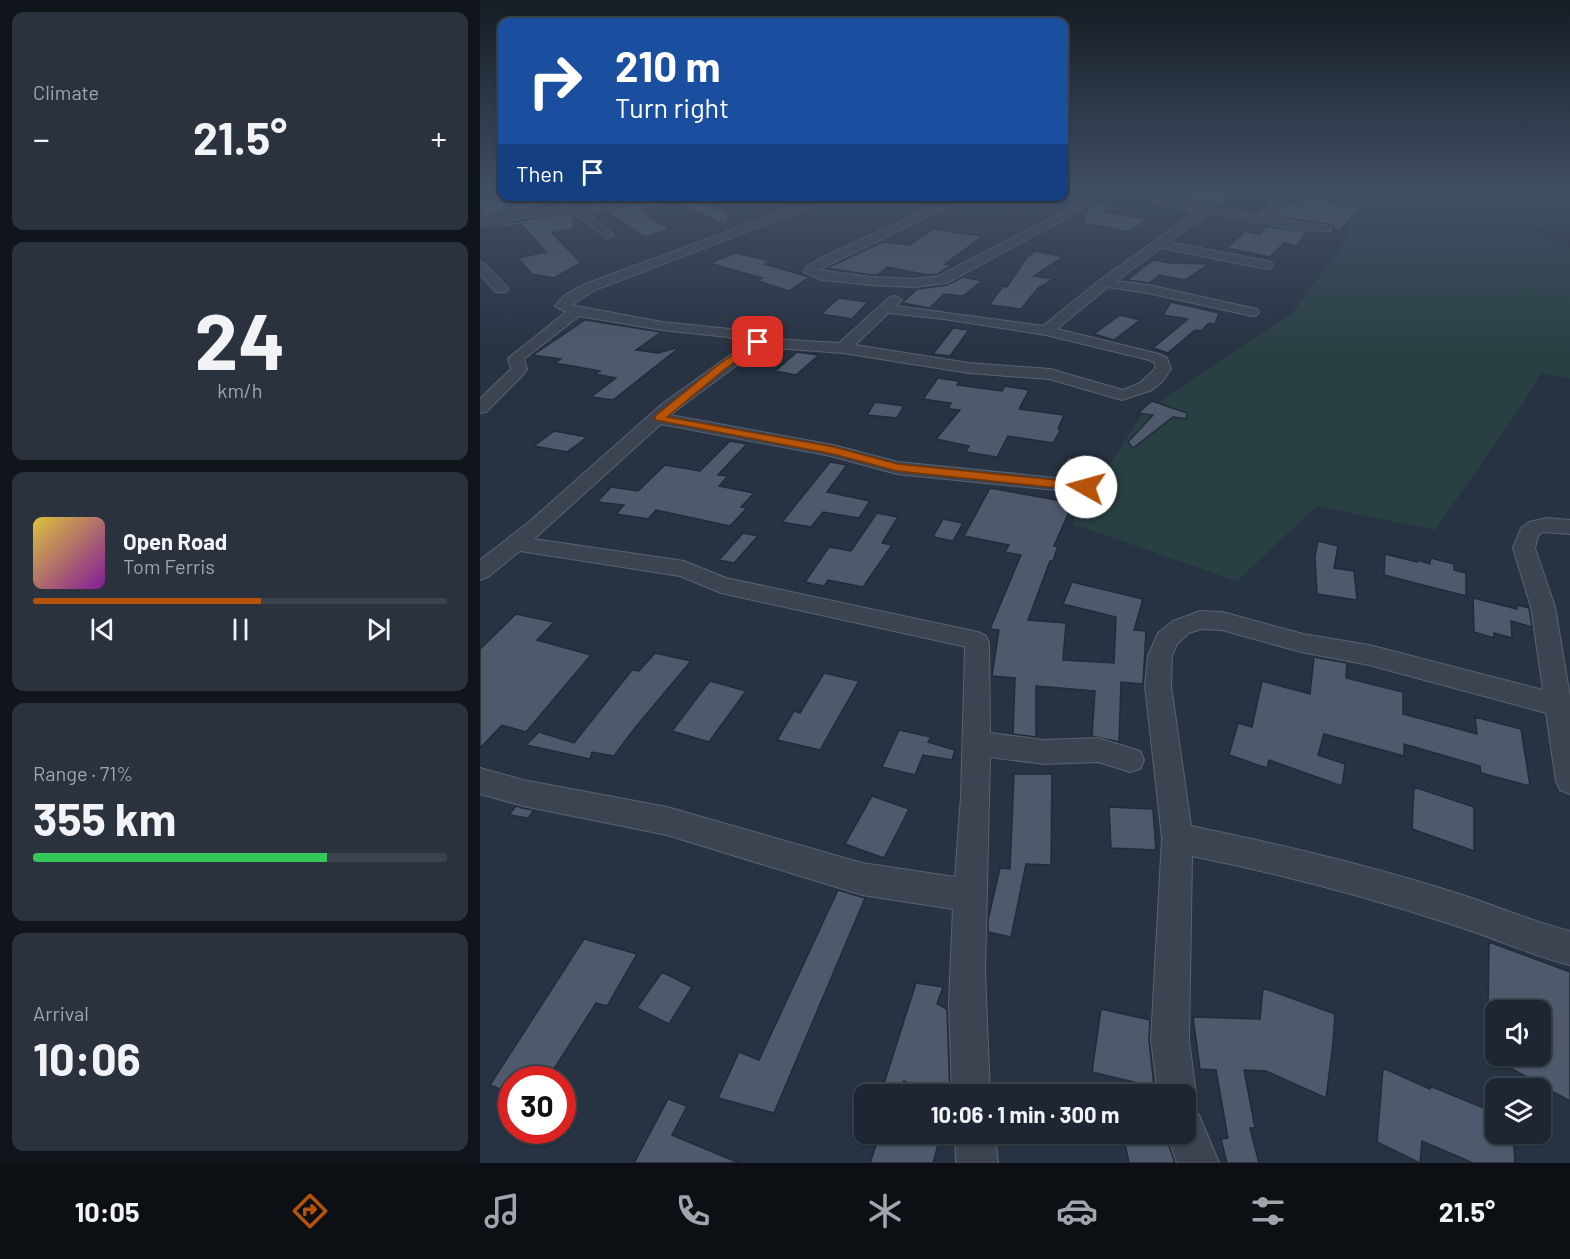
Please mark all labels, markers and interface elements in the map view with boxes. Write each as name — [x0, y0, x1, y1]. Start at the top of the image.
text: 210 m — [615, 40, 721, 90]
icon: right — [516, 42, 594, 120]
text: Climate — [33, 80, 99, 104]
text: Turn right — [615, 91, 729, 123]
text: 21.5° — [193, 110, 287, 164]
text: − — [33, 118, 50, 158]
text: + — [431, 118, 447, 158]
icon: arrive — [576, 156, 609, 189]
text: Then — [516, 160, 564, 186]
text: 24 — [195, 292, 285, 386]
pin — [732, 316, 783, 367]
icon: arrive — [741, 325, 774, 358]
text: km/h — [217, 378, 263, 402]
position arrow — [1054, 455, 1118, 519]
text: Open Road — [123, 528, 227, 554]
text: Tom Ferris — [123, 554, 215, 578]
icon: previous — [86, 613, 119, 646]
icon: pause — [224, 613, 257, 646]
icon: next — [362, 613, 395, 646]
text: Range · 71% — [33, 761, 133, 785]
text: 355 km — [33, 791, 176, 845]
map controls — [1485, 1000, 1551, 1144]
button: sound — [1485, 1000, 1551, 1066]
text: Arrival — [33, 1001, 89, 1025]
text: 10:06 — [33, 1031, 141, 1085]
speed limit sign: 30 — [498, 1066, 576, 1144]
button: layers — [1485, 1078, 1551, 1144]
text: 10:06 · 1 min · 300 m — [931, 1101, 1119, 1127]
icon: directions — [289, 1190, 331, 1232]
icon: music — [481, 1190, 523, 1232]
icon: phone — [672, 1190, 714, 1232]
icon: climate — [864, 1190, 906, 1232]
icon: car — [1056, 1190, 1098, 1232]
icon: filters — [1247, 1190, 1289, 1232]
text: 10:05 — [75, 1195, 140, 1227]
text: 21.5° — [1439, 1195, 1495, 1227]

